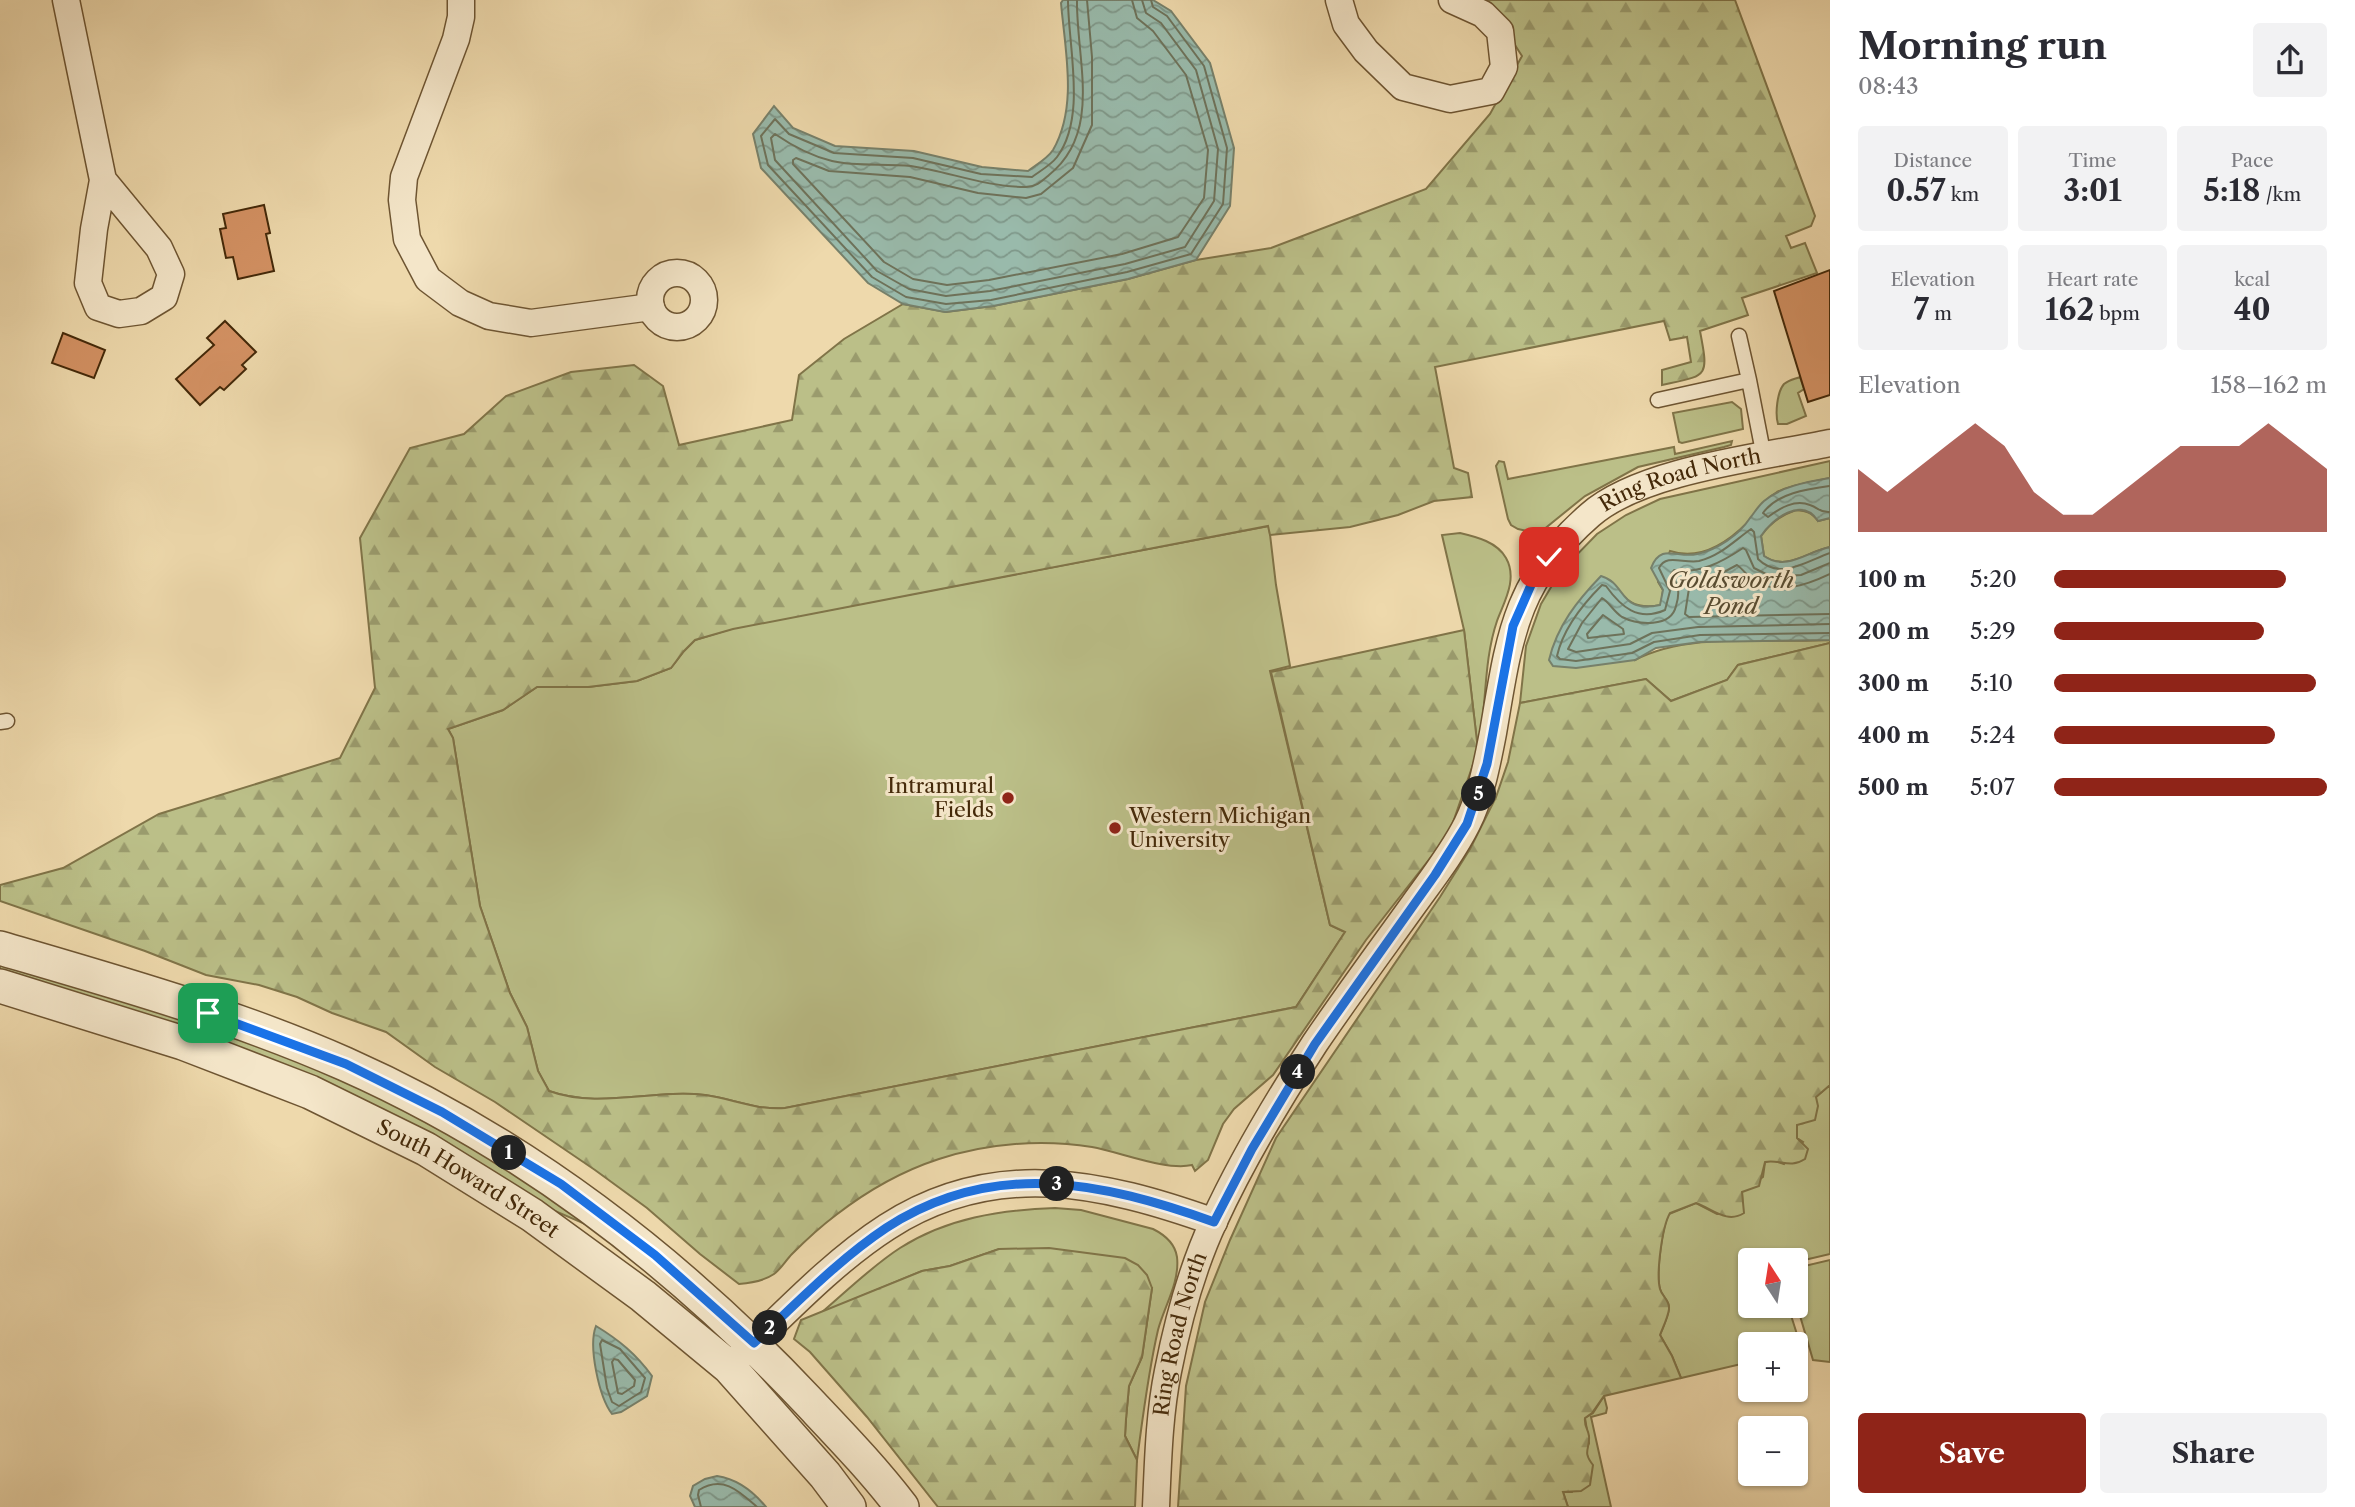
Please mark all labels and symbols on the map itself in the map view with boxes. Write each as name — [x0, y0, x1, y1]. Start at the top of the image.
street label: Ring Road North — [1594, 443, 1763, 516]
pin — [1519, 527, 1579, 587]
water label: Goldsworth Pond — [1668, 566, 1794, 620]
place label: Intramural Fields — [887, 773, 994, 822]
pin: 5 — [1462, 776, 1496, 812]
marker: Intramural Fields — [1000, 790, 1016, 806]
place label: Western Michigan University — [1128, 803, 1311, 852]
marker: Western Michigan University — [1107, 820, 1123, 836]
pin — [178, 983, 238, 1043]
pin: 4 — [1280, 1054, 1316, 1090]
street label: South Howard Street — [373, 1114, 565, 1243]
pin: 1 — [491, 1136, 526, 1170]
pin: 3 — [1040, 1166, 1074, 1202]
north arrow — [1738, 1248, 1808, 1318]
street label: Ring Road North — [1148, 1249, 1212, 1418]
pin: 2 — [752, 1310, 788, 1346]

